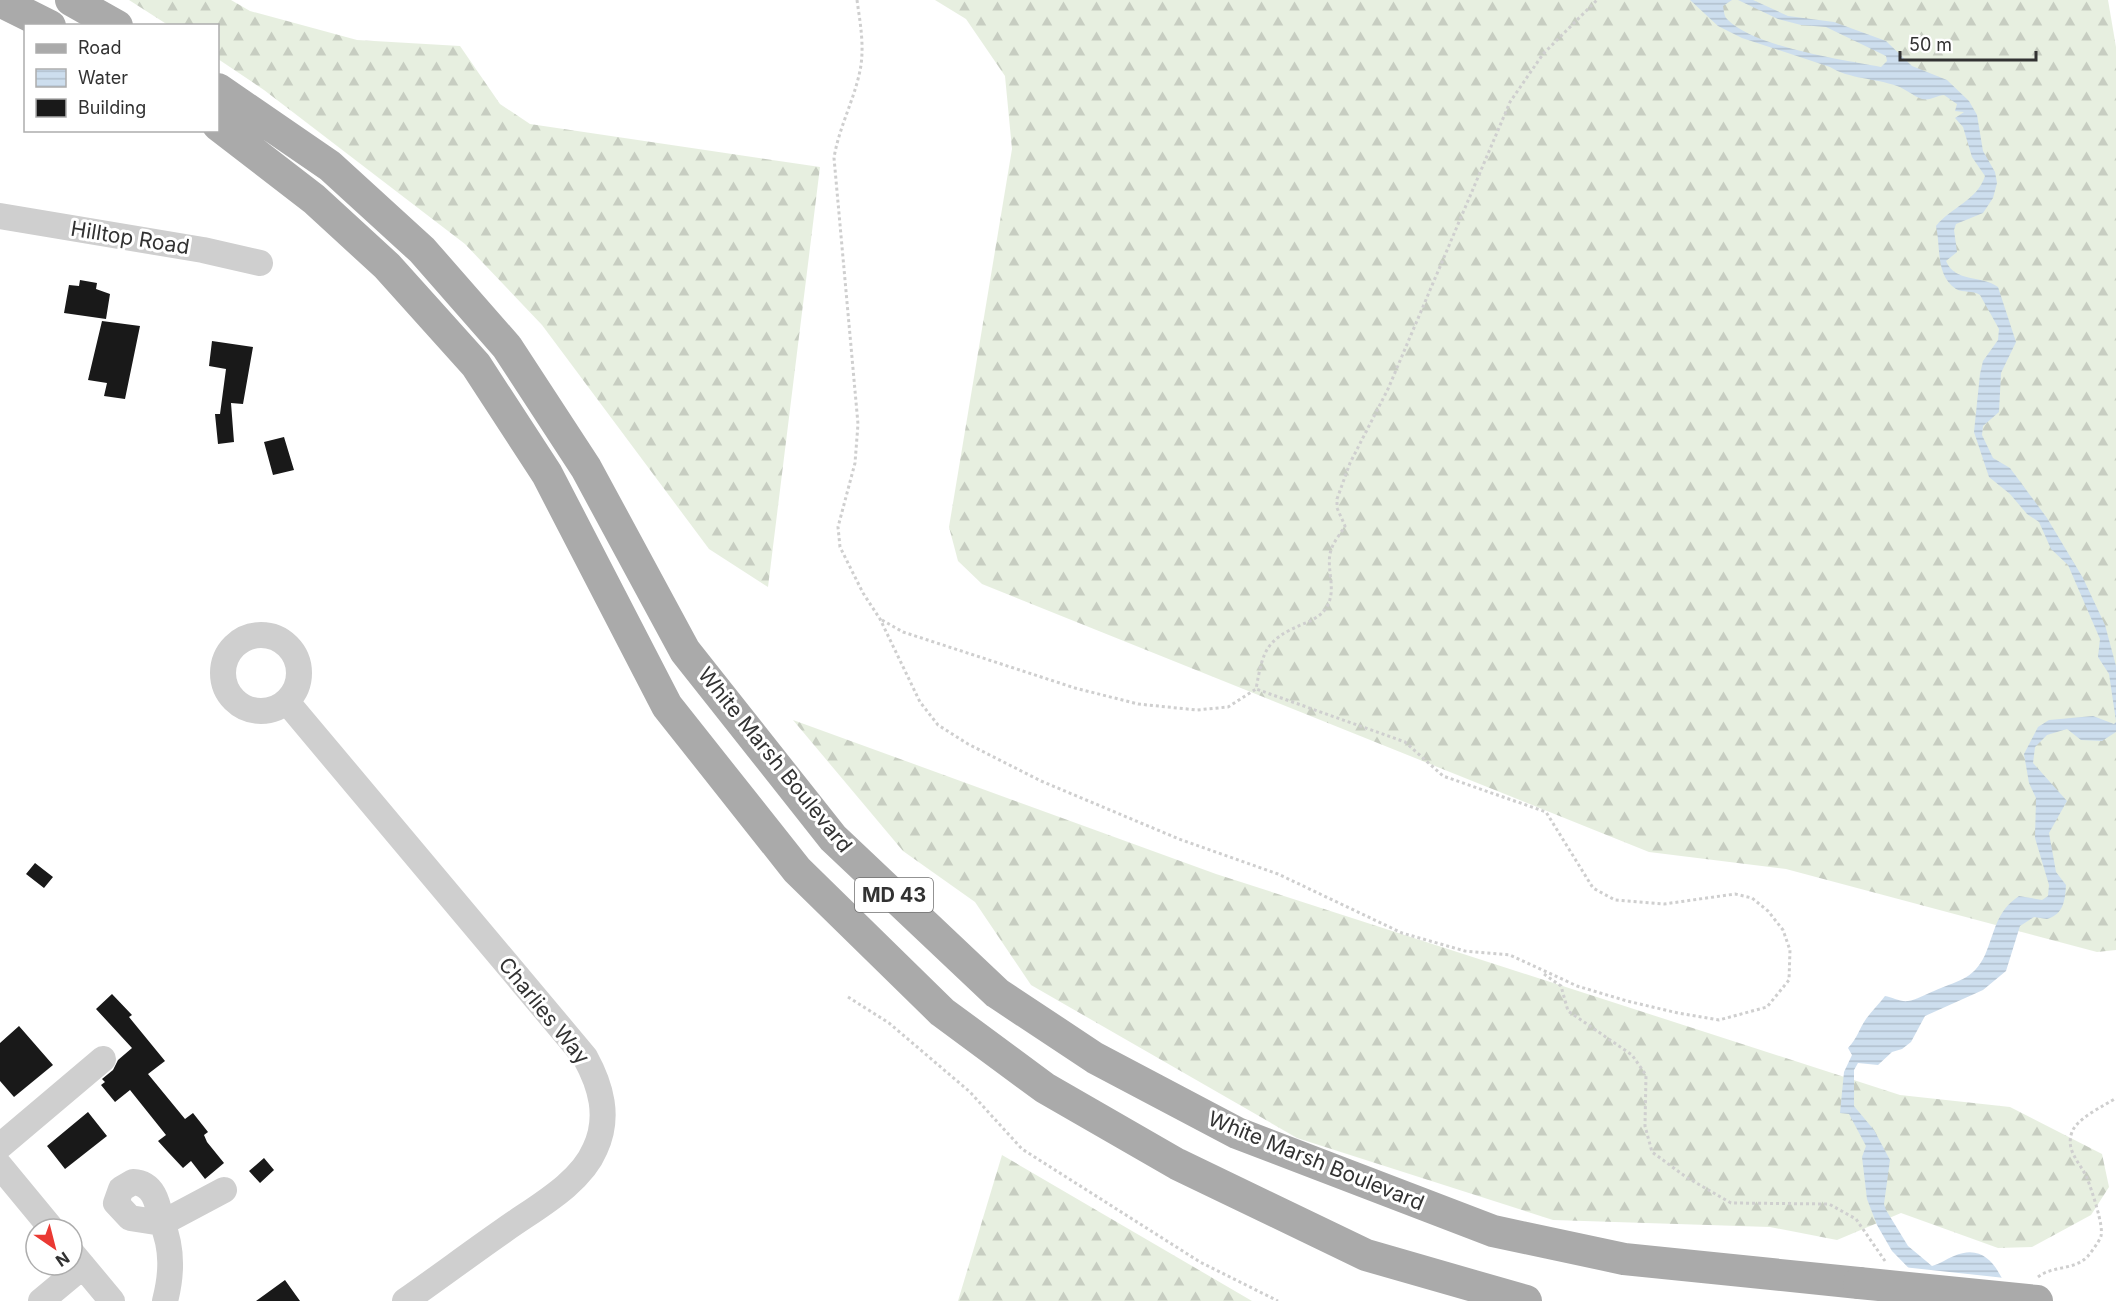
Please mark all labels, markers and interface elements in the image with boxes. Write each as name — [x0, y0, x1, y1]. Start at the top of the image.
legend — [24, 24, 219, 132]
scale bar — [1900, 24, 2036, 62]
text: 50 m — [1909, 34, 1952, 55]
text: Road — [78, 37, 121, 58]
text: Water — [78, 67, 128, 88]
text: Building — [78, 97, 146, 118]
street label: Hilltop Road — [69, 216, 191, 259]
street label: White Marsh Boulevard — [693, 662, 858, 857]
road number: MD 43 — [855, 878, 933, 912]
street label: Charlies Way — [494, 952, 595, 1069]
street label: White Marsh Boulevard — [1205, 1106, 1428, 1215]
north arrow — [24, 1217, 84, 1277]
text: N — [52, 1248, 73, 1271]

